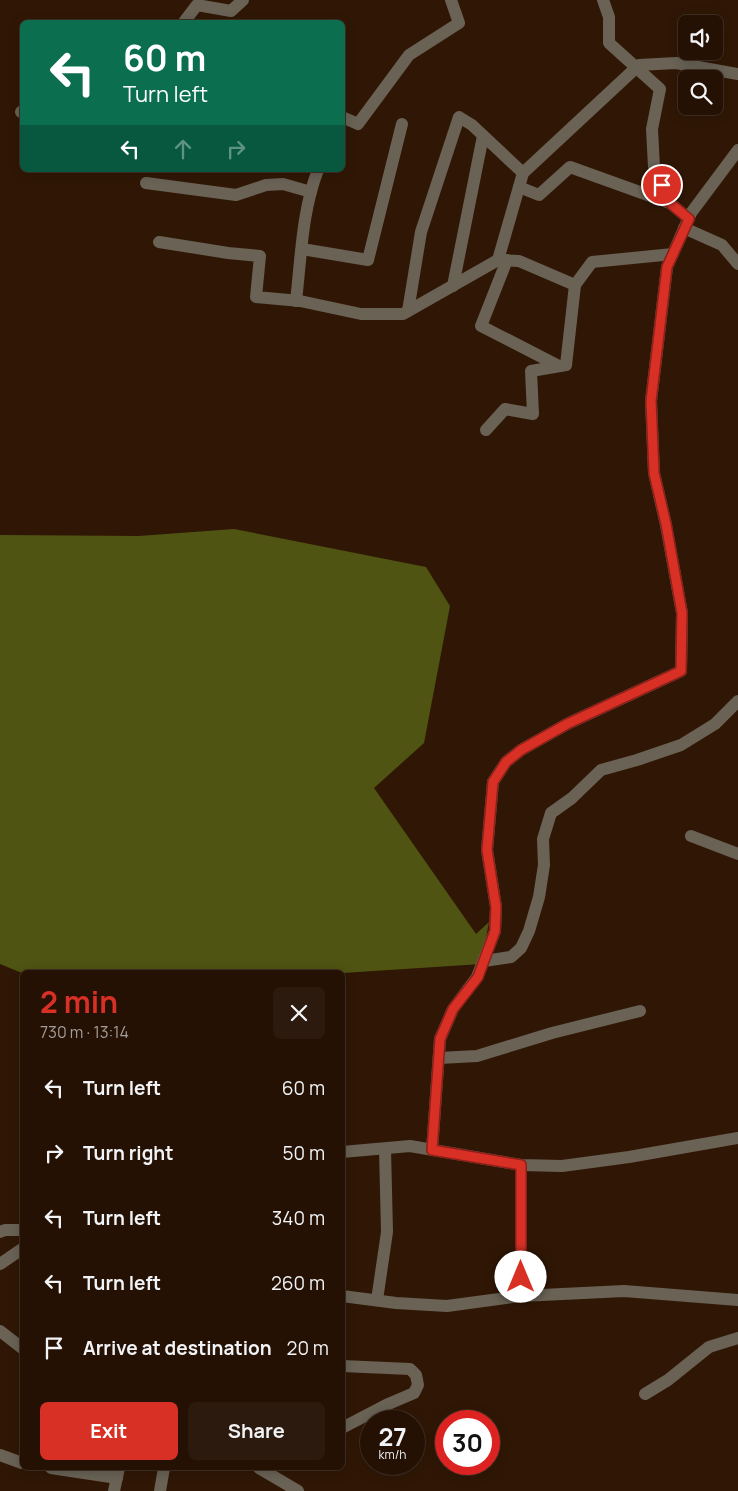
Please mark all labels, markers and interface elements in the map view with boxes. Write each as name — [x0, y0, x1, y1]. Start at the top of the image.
map controls — [678, 15, 723, 115]
button: sound — [678, 15, 723, 60]
text: 60 m — [123, 34, 206, 82]
icon: left — [40, 40, 105, 105]
button: search — [678, 70, 723, 115]
text: Turn left — [123, 79, 208, 109]
icon: left — [116, 135, 144, 163]
icon: ahead — [169, 135, 197, 163]
icon: right — [222, 135, 250, 163]
pin — [641, 164, 683, 206]
icon: arrive — [648, 171, 676, 199]
text: 2 min — [40, 981, 118, 1022]
button: close — [273, 987, 325, 1039]
text: 730 m · 13:14 — [40, 1021, 129, 1043]
icon: left — [40, 1074, 68, 1102]
text: Turn left — [83, 1075, 161, 1101]
text: 60 m — [282, 1075, 325, 1101]
icon: right — [40, 1139, 68, 1167]
text: Turn right — [83, 1140, 173, 1166]
text: 50 m — [283, 1140, 325, 1166]
icon: left — [40, 1204, 68, 1232]
text: Turn left — [83, 1205, 161, 1231]
text: 340 m — [272, 1205, 325, 1231]
position arrow — [494, 1250, 546, 1302]
icon: left — [40, 1269, 68, 1297]
text: Turn left — [83, 1270, 161, 1296]
text: 260 m — [271, 1270, 325, 1296]
icon: arrive — [40, 1334, 68, 1362]
text: Arrive at destination — [83, 1335, 272, 1361]
text: 20 m — [287, 1335, 329, 1361]
button: Exit — [40, 1402, 178, 1460]
button: Share — [188, 1402, 325, 1460]
speed limit sign: 30 — [435, 1410, 500, 1475]
text: 27 — [378, 1419, 407, 1454]
text: km/h — [379, 1446, 406, 1463]

